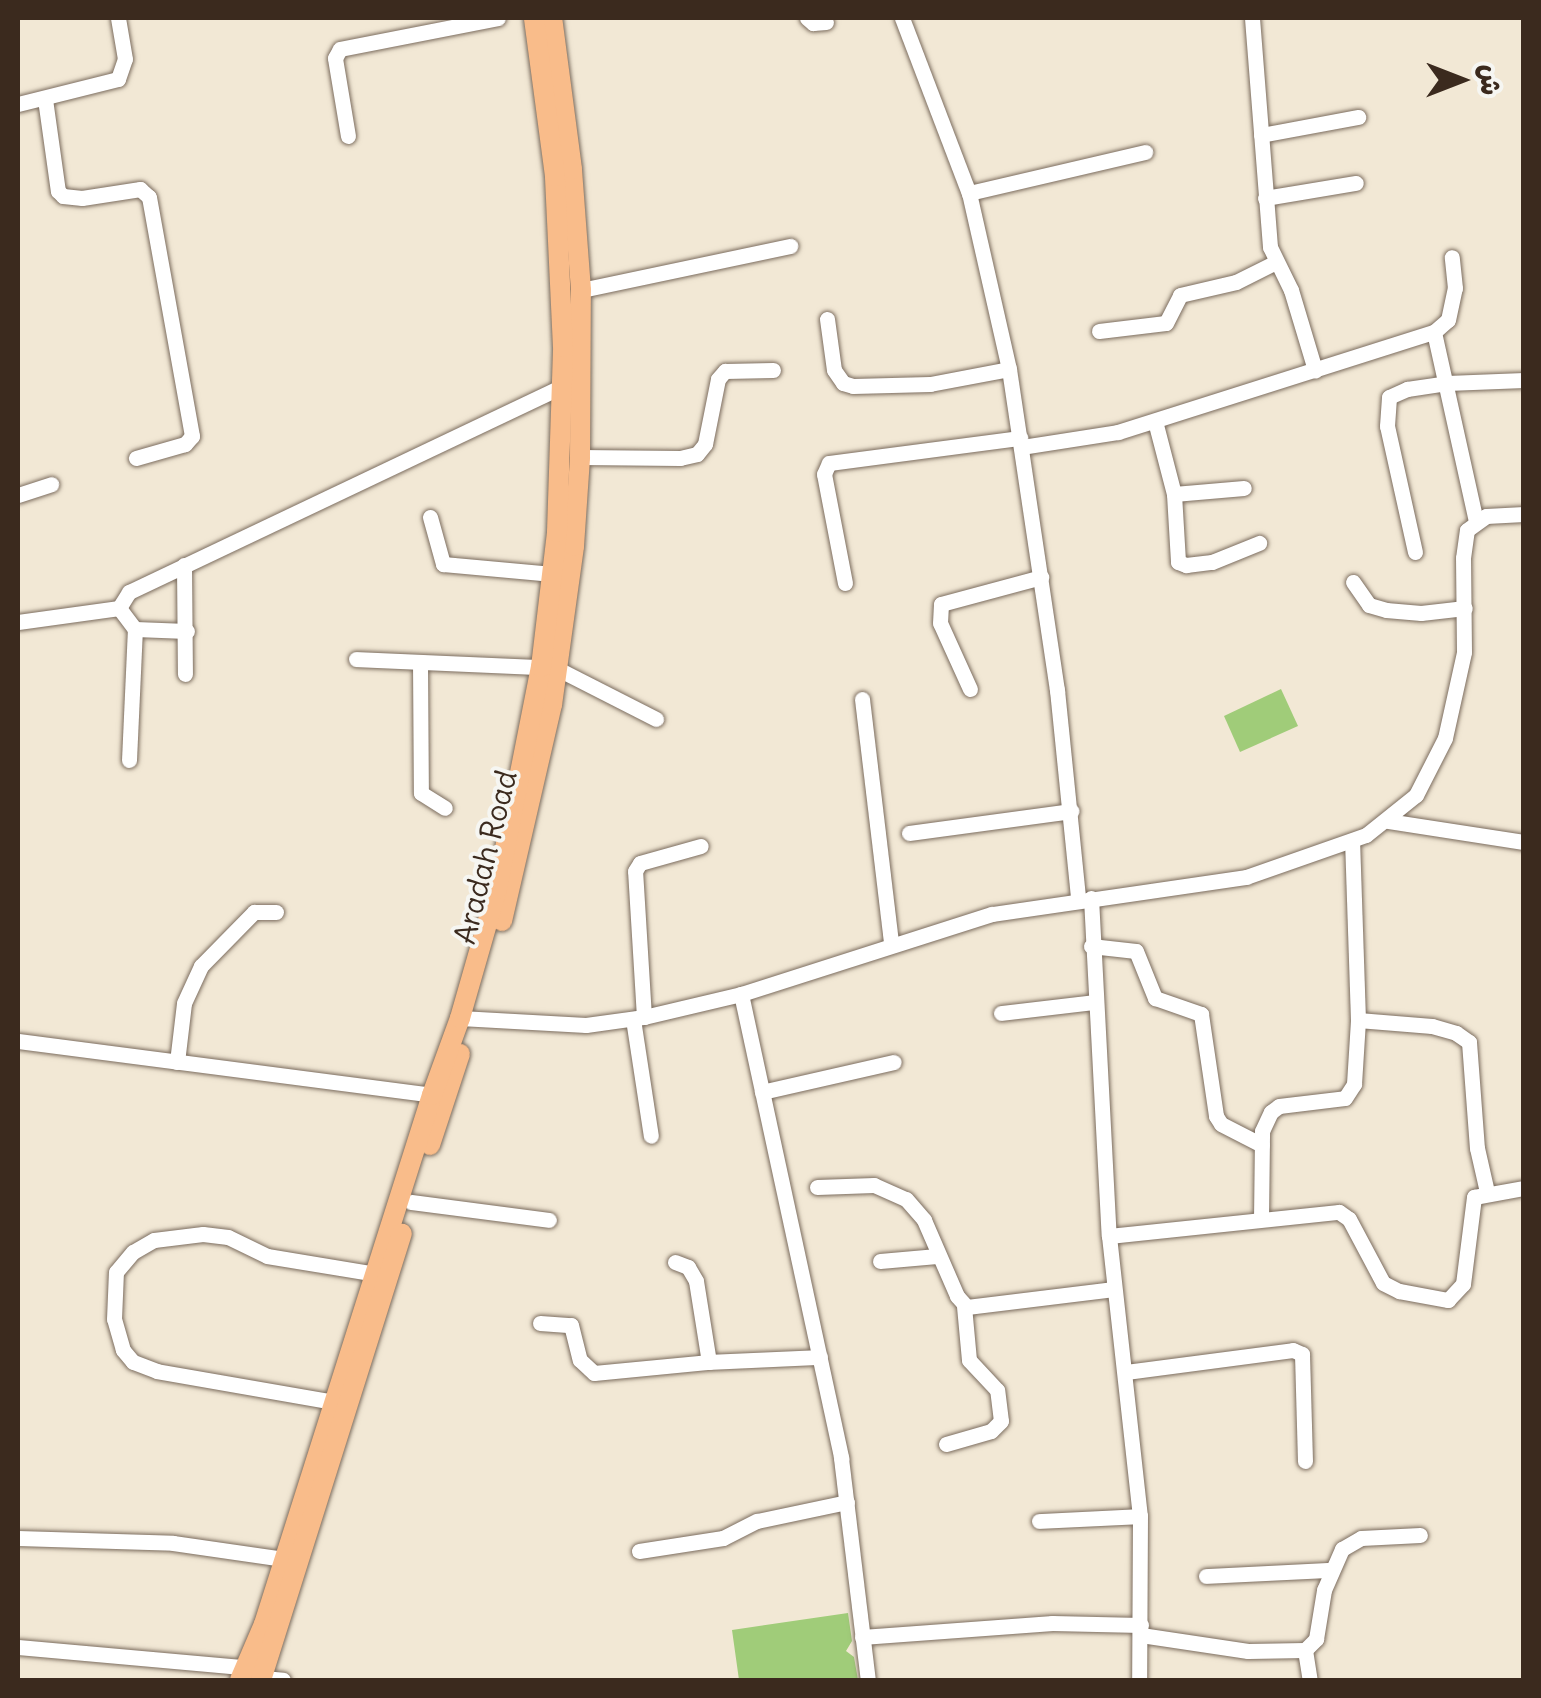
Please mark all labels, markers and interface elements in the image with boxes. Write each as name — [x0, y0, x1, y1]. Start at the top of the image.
north arrow — [1411, 30, 1511, 130]
text: ش — [1473, 65, 1509, 95]
street label: Aradah Road — [446, 766, 524, 948]

